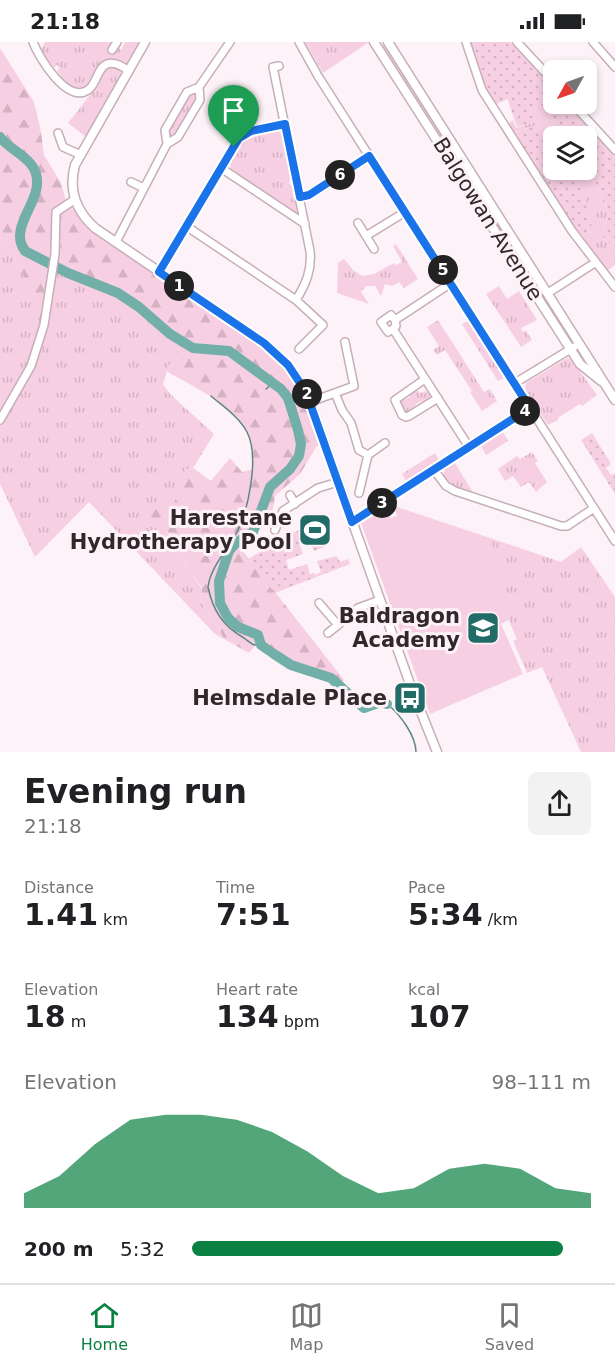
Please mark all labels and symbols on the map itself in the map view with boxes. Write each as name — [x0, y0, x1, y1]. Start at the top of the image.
north arrow — [543, 60, 597, 114]
pin — [208, 85, 259, 147]
street label: Balgowan Avenue — [428, 133, 548, 305]
pin: 6 — [325, 160, 355, 190]
pin: 5 — [428, 255, 458, 285]
pin: 1 — [164, 271, 194, 301]
pin: 2 — [292, 379, 322, 409]
pin: 4 — [510, 396, 540, 426]
pin: 3 — [367, 488, 397, 518]
place label: Harestane Hydrotherapy Pool — [70, 506, 292, 554]
sports icon: Harestane Hydrotherapy Pool — [297, 512, 333, 548]
place label: Baldragon Academy — [339, 604, 460, 652]
school or university icon: Baldragon Academy — [465, 610, 501, 646]
bus stop icon: Helmsdale Place — [392, 680, 428, 716]
place label: Helmsdale Place — [192, 686, 387, 710]

